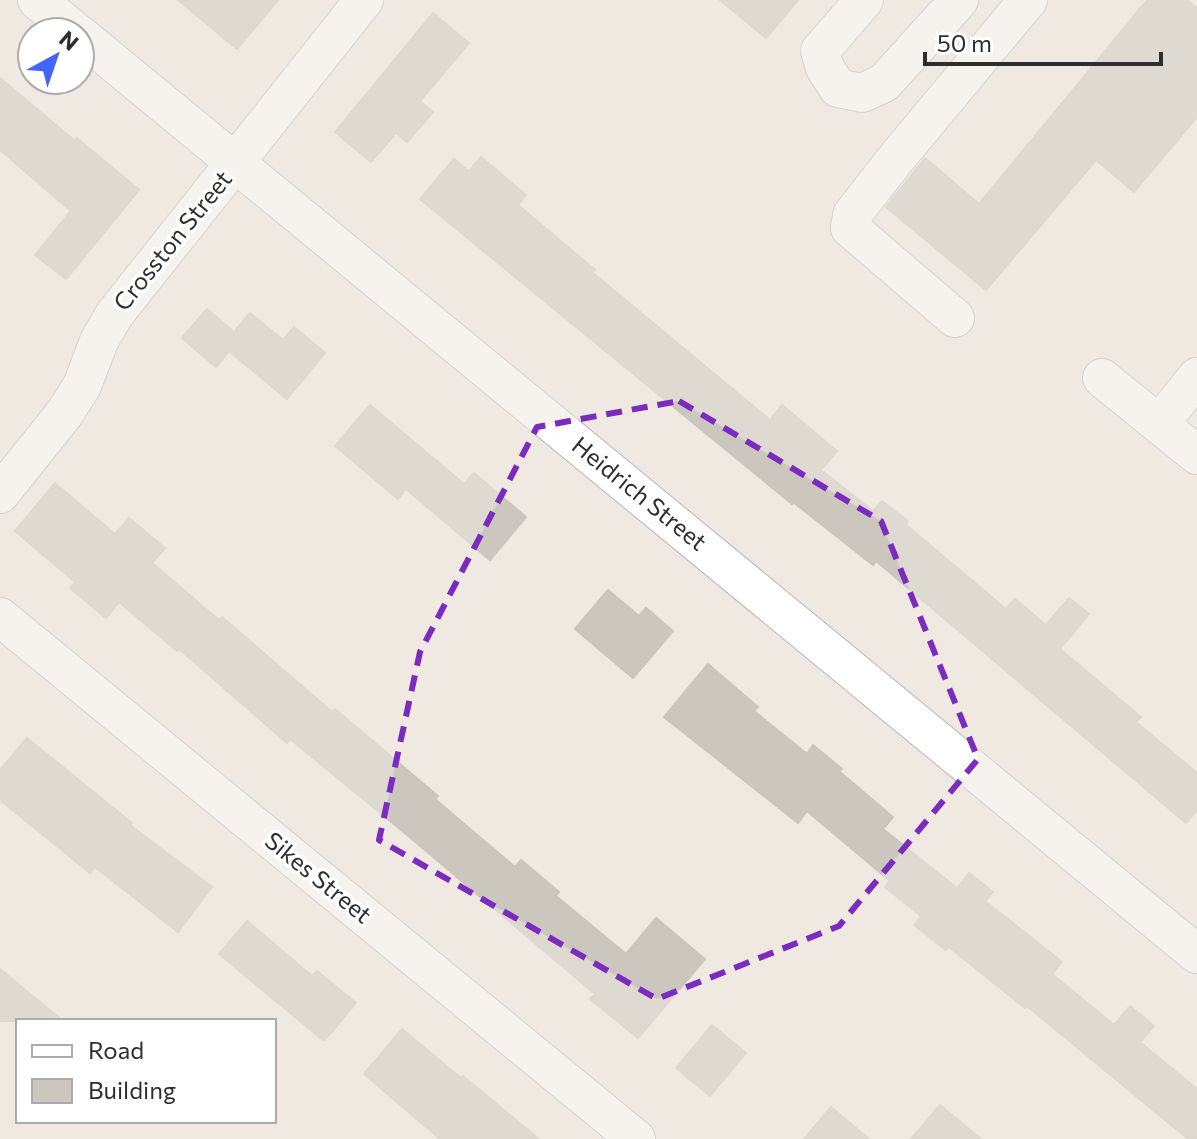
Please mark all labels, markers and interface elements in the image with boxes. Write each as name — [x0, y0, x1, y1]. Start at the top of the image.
north arrow — [16, 16, 96, 96]
scale bar — [925, 16, 1161, 66]
text: N — [54, 25, 84, 56]
text: 50 m — [937, 28, 992, 57]
street label: Crosston Street — [107, 164, 237, 316]
street label: Heidrich Street — [567, 430, 713, 556]
street label: Sikes Street — [260, 825, 378, 929]
legend — [16, 1019, 276, 1123]
text: Road — [88, 1035, 144, 1064]
text: Building — [88, 1075, 176, 1104]

